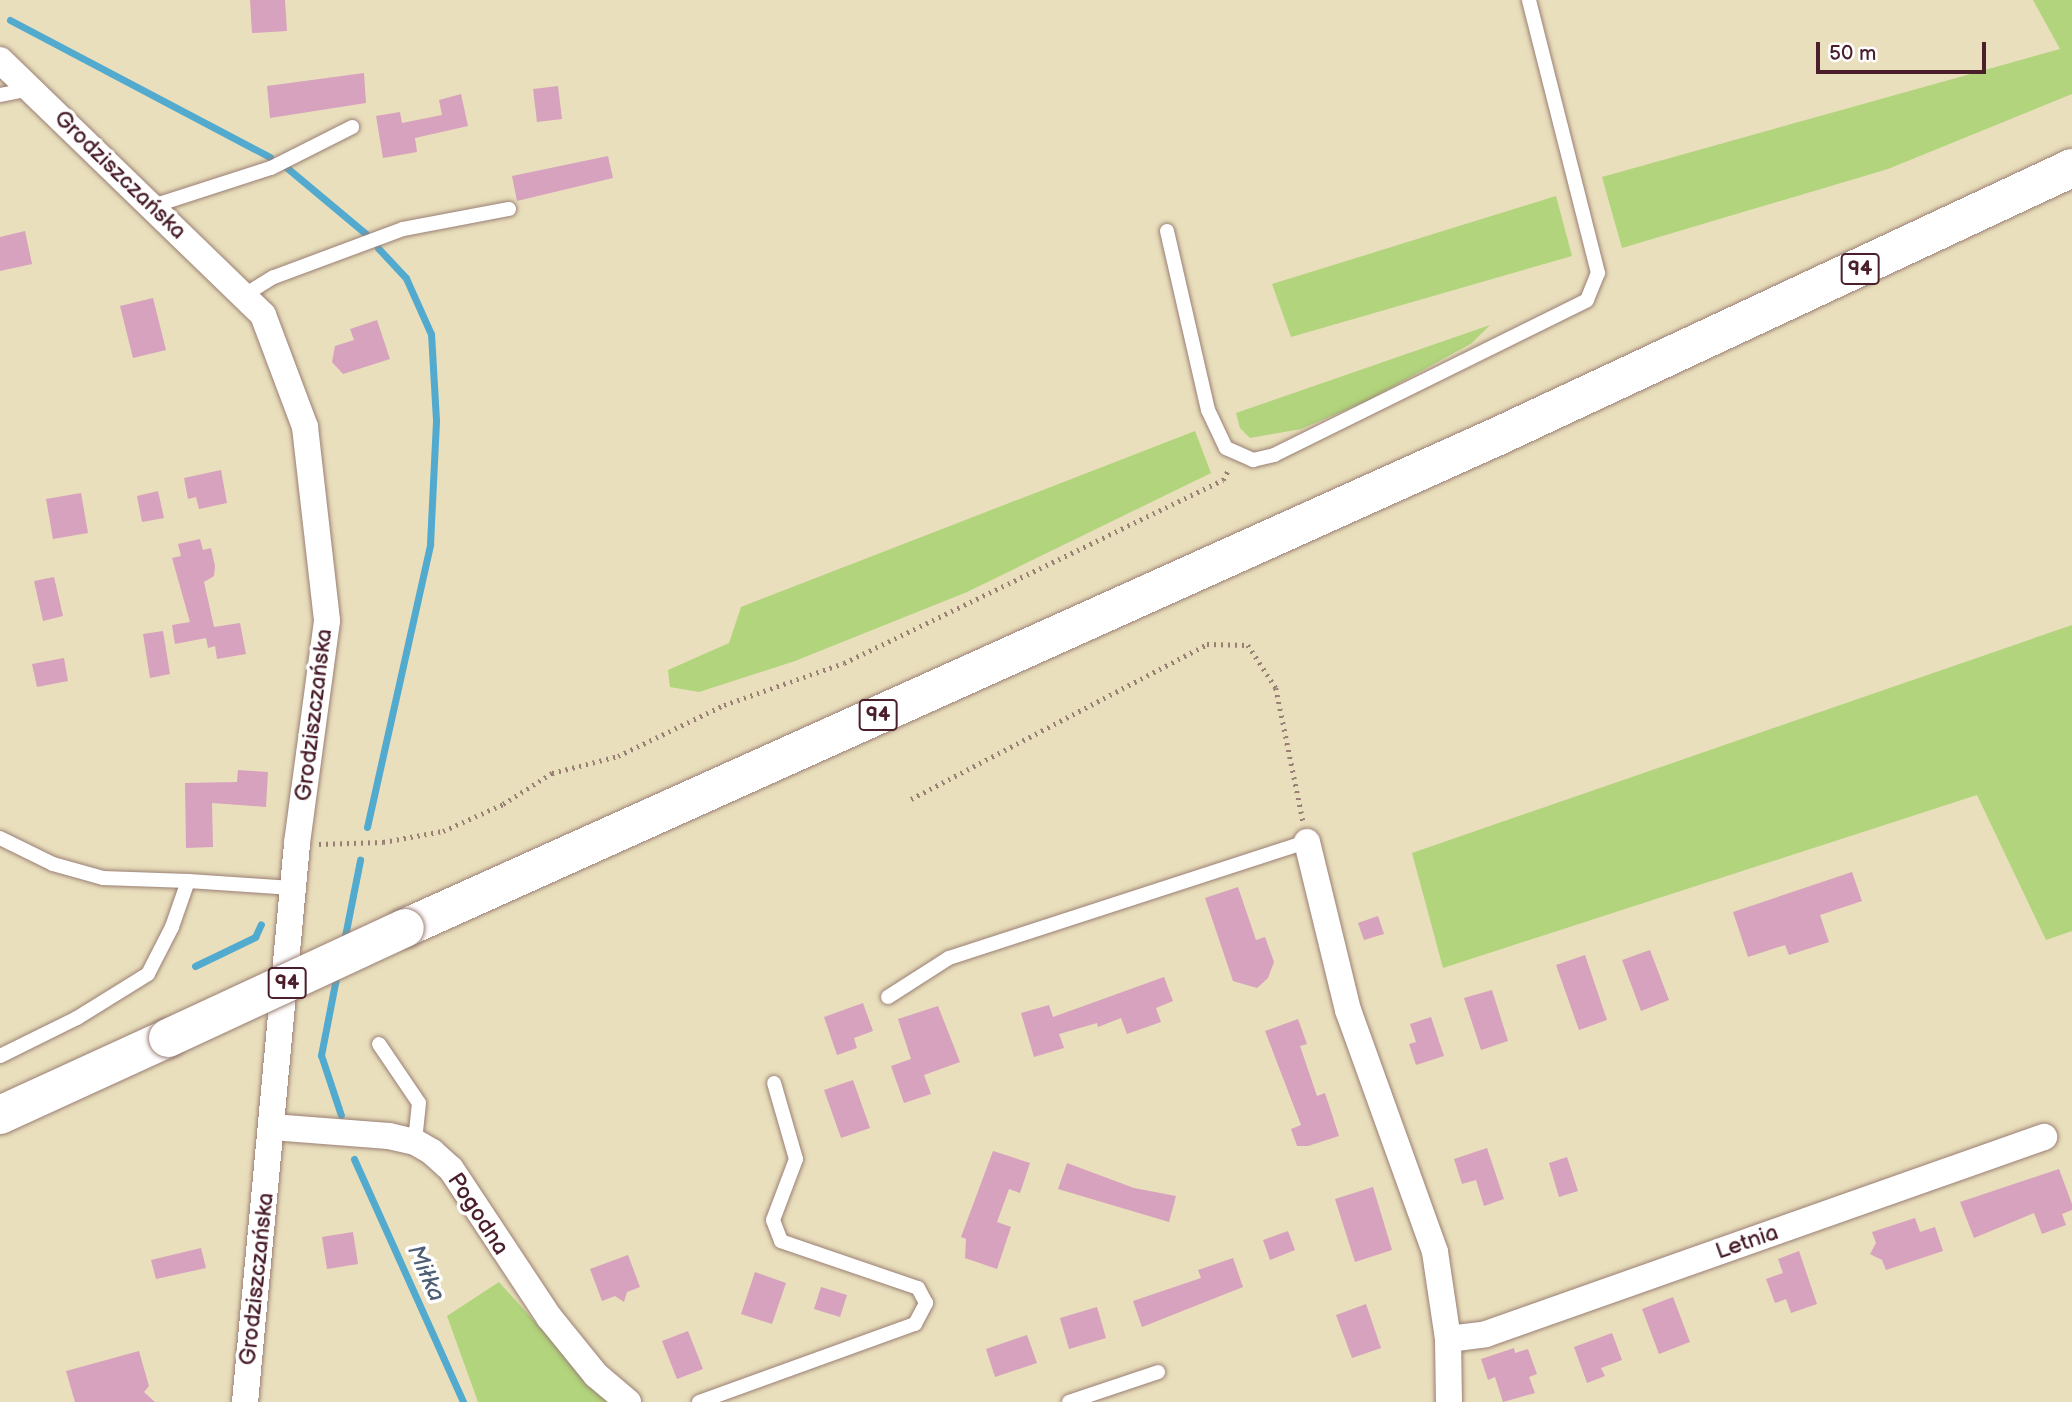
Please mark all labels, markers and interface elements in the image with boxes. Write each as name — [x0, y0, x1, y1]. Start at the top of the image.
scale bar — [1820, 28, 1990, 72]
text: 50 m — [1829, 41, 1876, 66]
street label: Grodziszczańska — [48, 105, 192, 245]
road number: 94 — [1839, 252, 1881, 286]
street label: Grodziszczańska — [290, 627, 338, 803]
road number: 94 — [857, 698, 899, 732]
road number: 94 — [266, 965, 308, 1000]
street label: Pogodna — [441, 1168, 515, 1260]
street label: Grodziszczańska — [234, 1191, 280, 1367]
street label: Letnia — [1712, 1218, 1782, 1266]
water label: Miłka — [401, 1240, 451, 1306]

